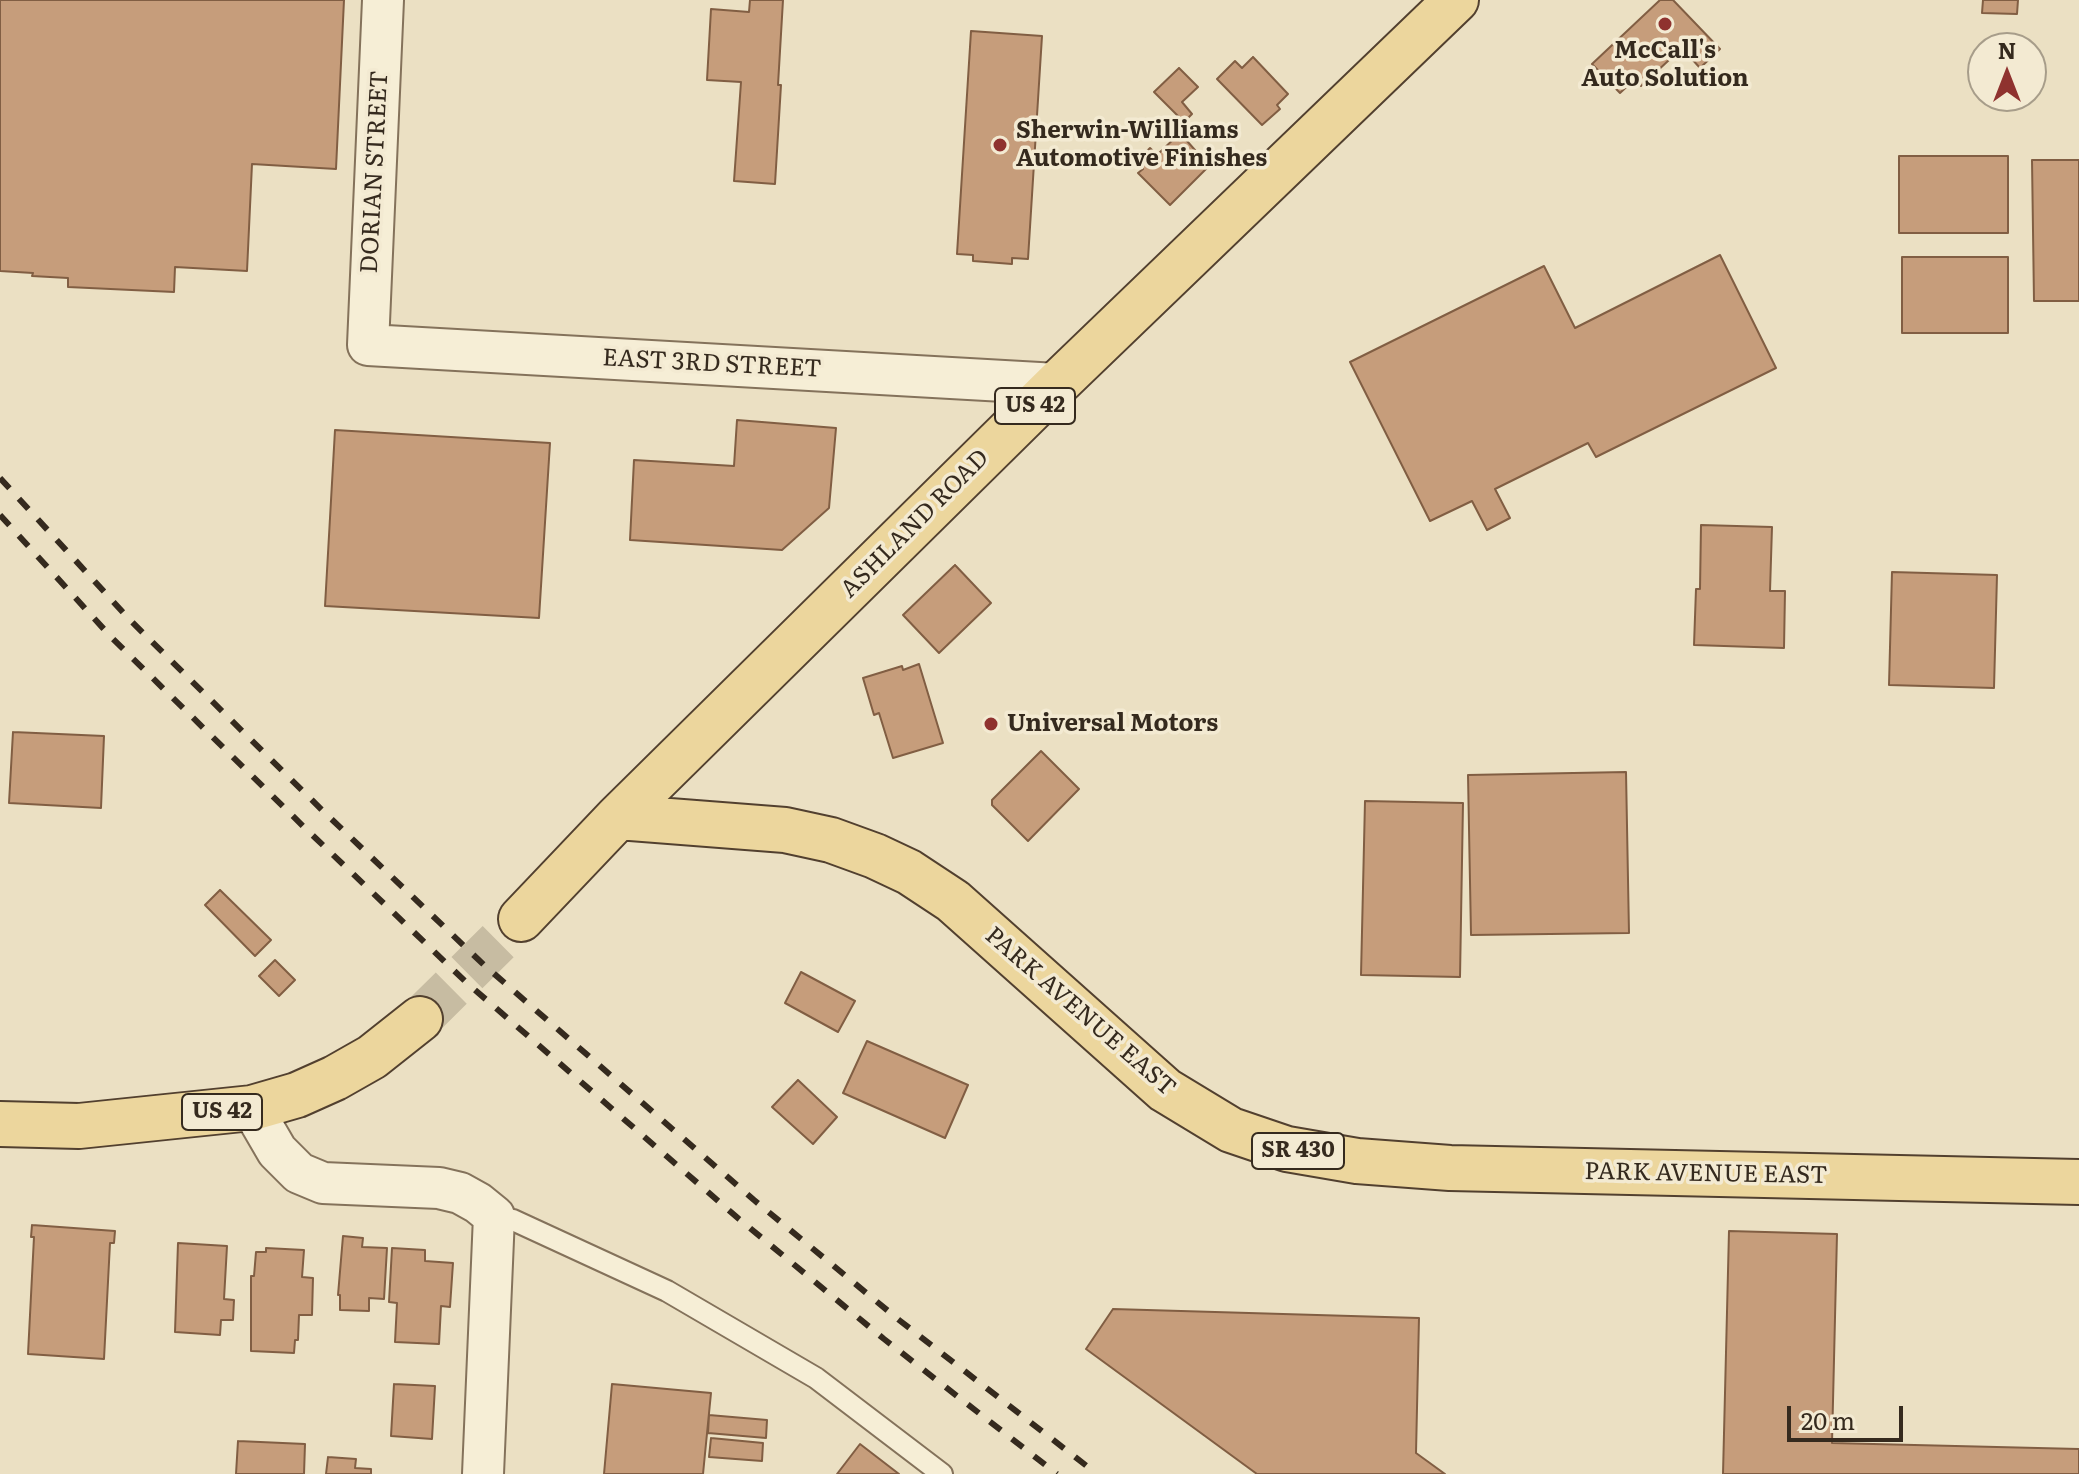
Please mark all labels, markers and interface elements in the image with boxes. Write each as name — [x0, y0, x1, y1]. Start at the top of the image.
marker: McCall's Auto Solution — [1656, 15, 1674, 33]
north arrow — [1967, 32, 2047, 112]
text: N — [1998, 33, 2016, 66]
place label: McCall's Auto Solution — [1581, 37, 1749, 93]
street label: DORIAN STREET — [355, 70, 395, 274]
place label: Sherwin-Williams Automotive Finishes — [1016, 117, 1267, 173]
marker: Sherwin-Williams Automotive Finishes — [991, 136, 1009, 154]
street label: EAST 3RD STREET — [602, 344, 822, 384]
road number: US 42 — [995, 388, 1075, 424]
street label: ASHLAND ROAD — [835, 444, 995, 604]
place label: Universal Motors — [1007, 710, 1218, 738]
marker: Universal Motors — [982, 715, 1000, 733]
street label: PARK AVENUE EAST — [979, 921, 1181, 1103]
road number: US 42 — [182, 1094, 262, 1130]
road number: SR 430 — [1252, 1133, 1344, 1169]
street label: PARK AVENUE EAST — [1584, 1157, 1828, 1191]
scale bar — [1791, 1390, 1907, 1440]
text: 20 m — [1801, 1402, 1855, 1437]

